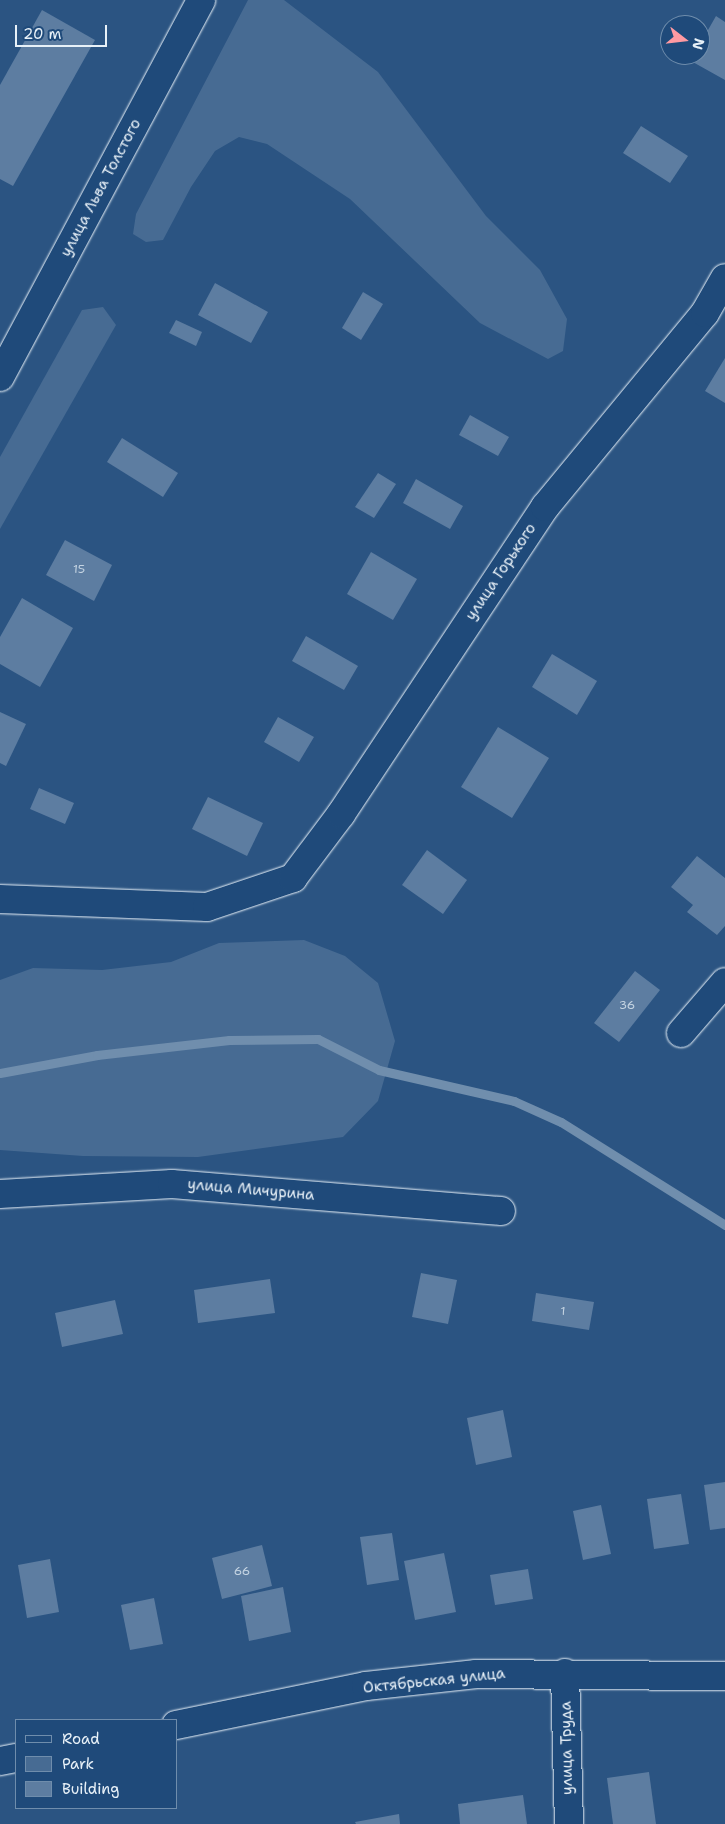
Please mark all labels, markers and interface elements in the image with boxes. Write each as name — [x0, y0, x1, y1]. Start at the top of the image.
scale bar — [18, 15, 110, 47]
north arrow — [660, 15, 710, 65]
text: 20 m — [23, 24, 62, 44]
text: N — [688, 36, 709, 52]
street label: улица Льва Толстого — [57, 116, 145, 260]
street label: улица Горького — [462, 520, 540, 624]
house number: 15 — [73, 563, 85, 577]
house number: 36 — [619, 999, 635, 1013]
street label: улица Мичурина — [187, 1175, 315, 1205]
house number: 1 — [560, 1305, 566, 1319]
house number: 66 — [234, 1565, 250, 1579]
street label: Октябрьская улица — [362, 1665, 506, 1697]
street label: улица Труда — [557, 1701, 577, 1795]
legend — [15, 1719, 178, 1809]
text: Road — [62, 1729, 100, 1749]
text: Park — [62, 1754, 94, 1774]
text: Building — [62, 1779, 119, 1799]

